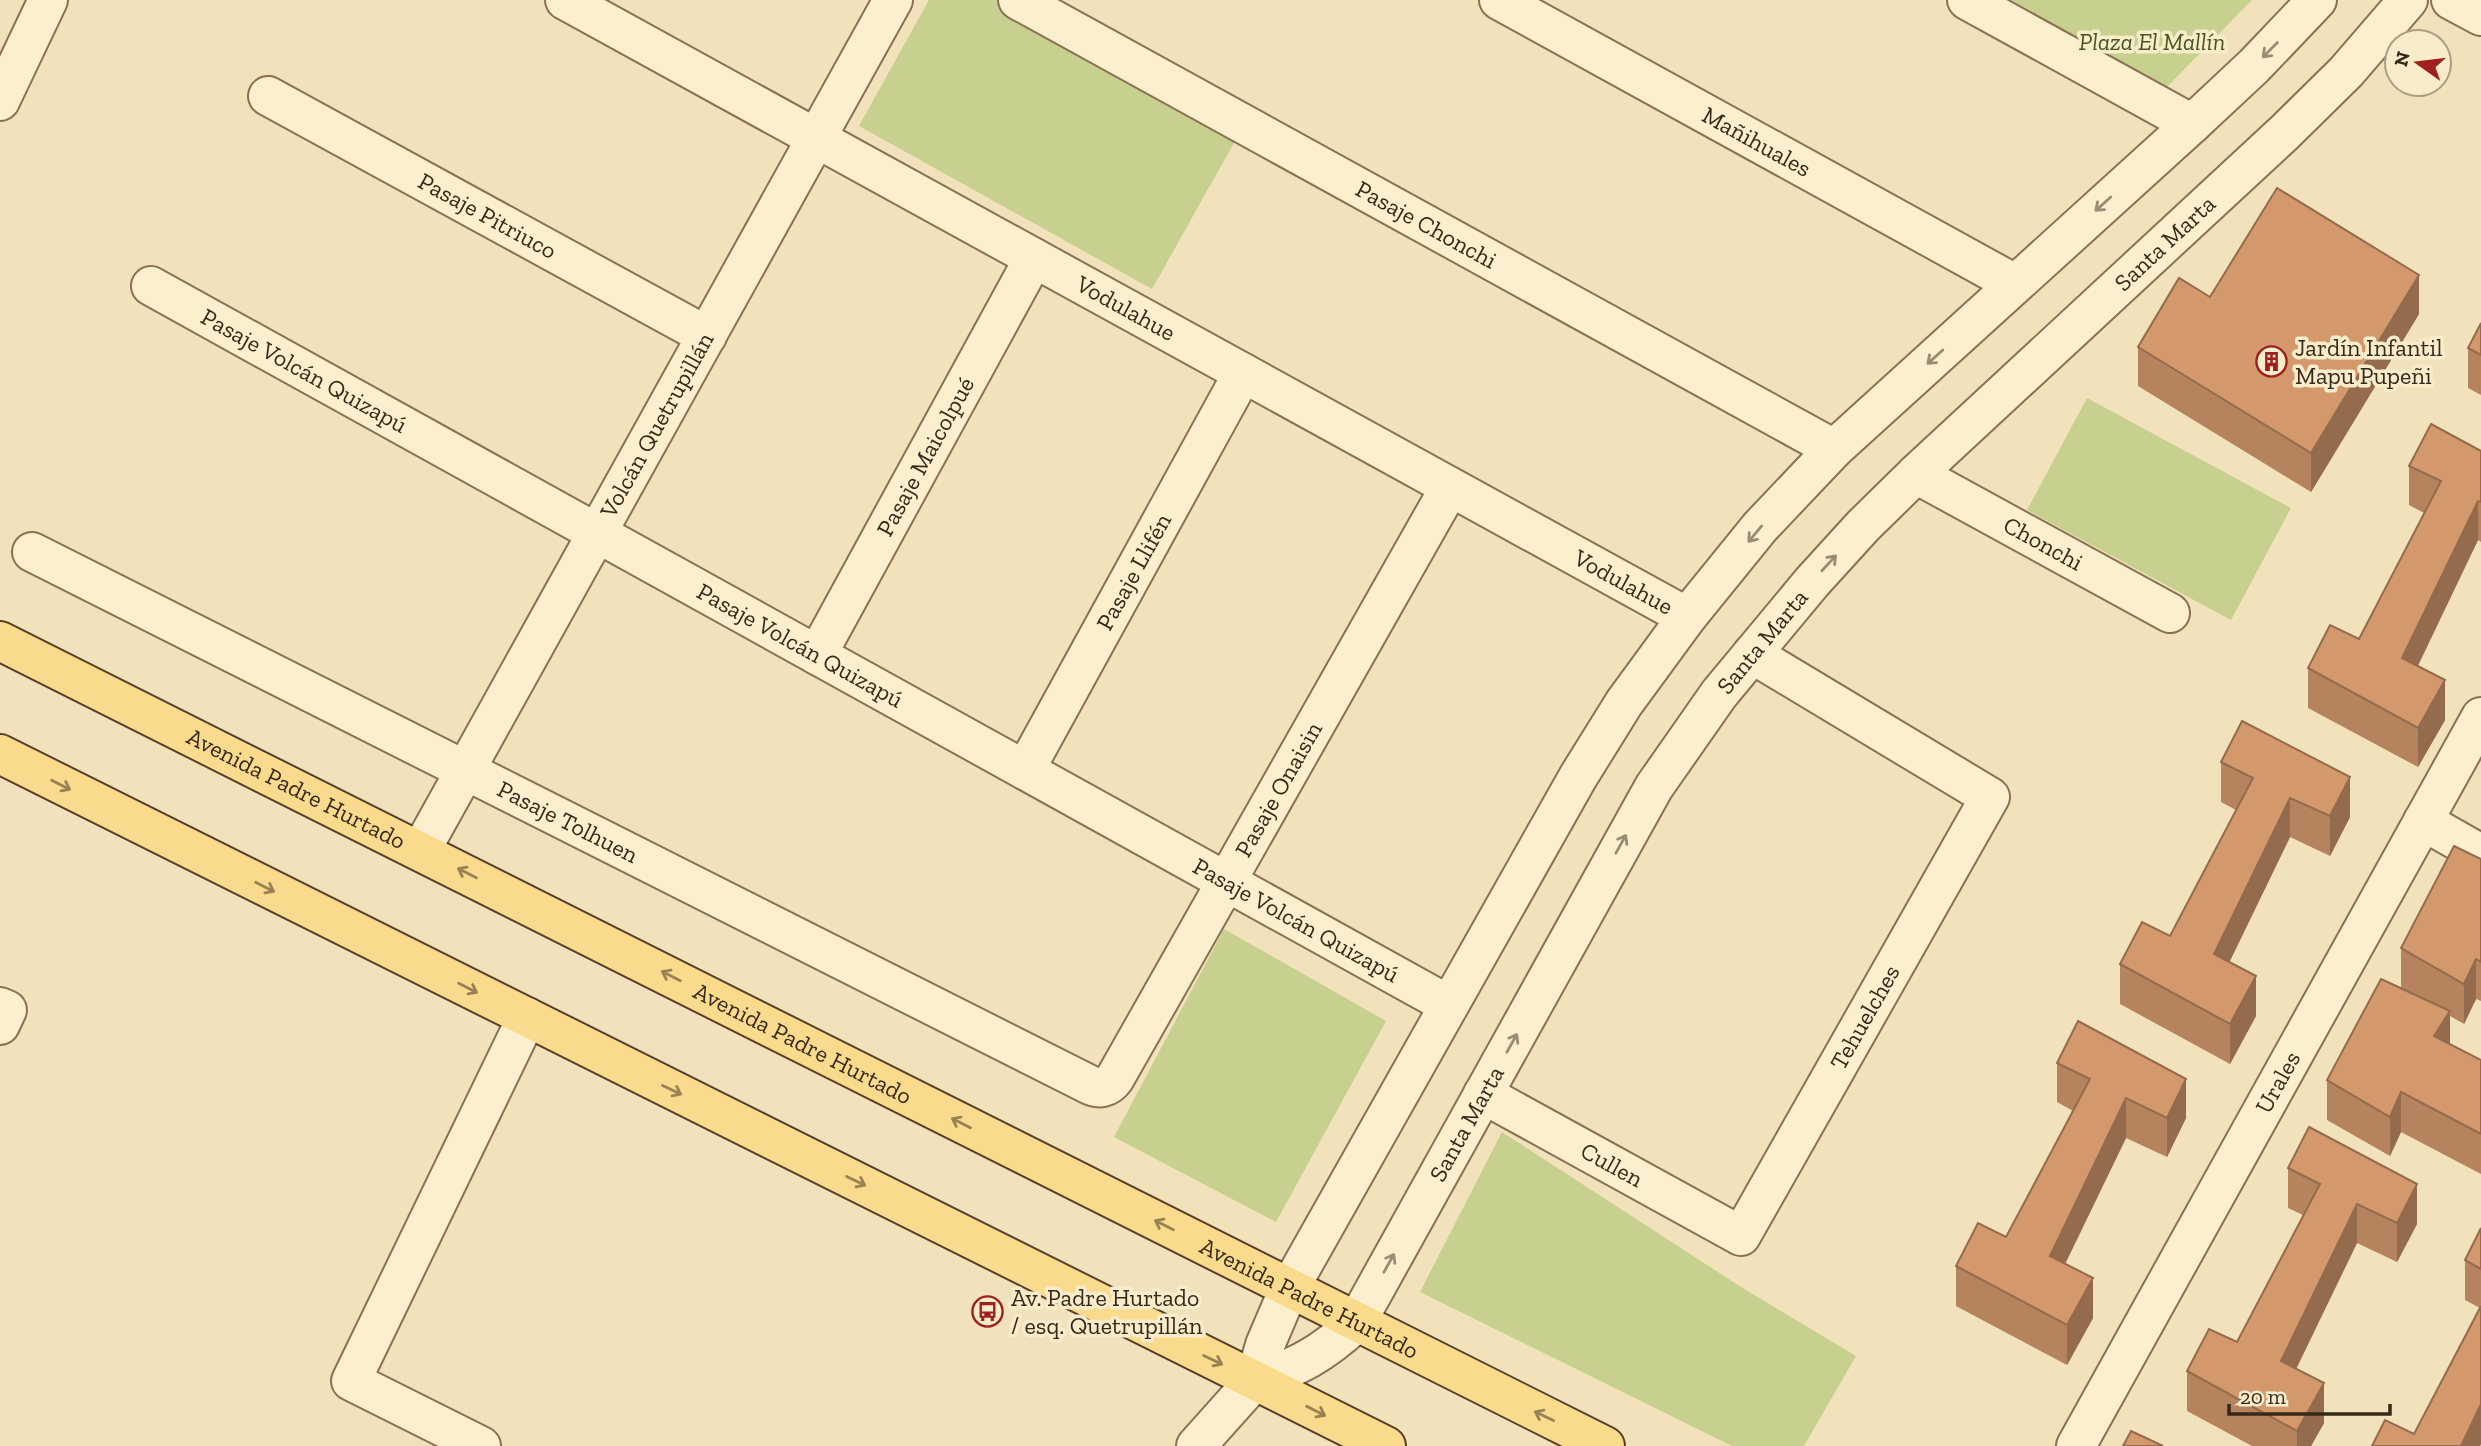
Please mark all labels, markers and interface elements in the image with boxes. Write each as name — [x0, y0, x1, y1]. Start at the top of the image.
park label: Plaza El Mallín — [2079, 27, 2225, 56]
north arrow — [2383, 28, 2453, 98]
one-way arrow — [2262, 41, 2279, 58]
text: N — [2389, 49, 2415, 69]
street label: Mañihuales — [1697, 100, 1816, 183]
street label: Pasaje Pitriuco — [413, 166, 562, 265]
street label: Pasaje Chonchi — [1351, 174, 1502, 275]
street label: Santa Marta — [2108, 189, 2221, 297]
one-way arrow — [2095, 196, 2112, 213]
street label: Vodulahue — [1070, 268, 1181, 347]
street label: Pasaje Volcán Quizapú — [196, 302, 413, 439]
street label: Volcán Quetrupillán — [593, 327, 720, 524]
place label: Jardín Infantil Mapu Pupeñi — [2295, 333, 2443, 390]
building icon: Jardín Infantil Mapu Pupeñi — [2255, 345, 2289, 379]
one-way arrow — [1926, 349, 1944, 365]
street label: Pasaje Maicolpué — [870, 372, 980, 541]
street label: Pasaje Llifén — [1090, 508, 1177, 635]
street label: Chonchi — [1999, 510, 2088, 577]
one-way arrow — [1747, 524, 1763, 542]
street label: Vodulahue — [1568, 542, 1679, 621]
one-way arrow — [1821, 554, 1837, 572]
street label: Pasaje Volcán Quizapú — [692, 576, 909, 714]
street label: Santa Marta — [1710, 583, 1814, 700]
street label: Pasaje Onaisin — [1228, 716, 1328, 862]
street label: Avenida Padre Hurtado — [182, 721, 411, 855]
street label: Pasaje Tolhuen — [493, 774, 643, 869]
one-way arrow — [50, 778, 71, 792]
one-way arrow — [1614, 834, 1628, 854]
street label: Pasaje Volcán Quizapú — [1188, 851, 1405, 989]
one-way arrow — [458, 866, 478, 880]
one-way arrow — [254, 880, 275, 894]
street label: Tehuelches — [1824, 960, 1906, 1074]
one-way arrow — [661, 968, 682, 982]
street label: Avenida Padre Hurtado — [689, 976, 917, 1110]
one-way arrow — [457, 982, 478, 996]
one-way arrow — [1505, 1033, 1519, 1054]
street label: Urales — [2249, 1046, 2306, 1118]
street label: Santa Marta — [1423, 1061, 1510, 1186]
one-way arrow — [661, 1083, 682, 1097]
one-way arrow — [951, 1115, 972, 1129]
street label: Cullen — [1576, 1136, 1648, 1193]
one-way arrow — [845, 1175, 866, 1189]
one-way arrow — [1154, 1218, 1175, 1232]
street label: Avenida Padre Hurtado — [1195, 1231, 1424, 1365]
one-way arrow — [1382, 1254, 1396, 1274]
place label: Av. Padre Hurtado / esq. Quetrupillán — [1011, 1283, 1203, 1340]
bus stop icon: Av. Padre Hurtado / esq. Quetrupillán — [971, 1295, 1005, 1329]
one-way arrow — [1202, 1353, 1223, 1367]
scale bar — [2229, 1372, 2390, 1416]
text: 20 m — [2240, 1384, 2286, 1409]
one-way arrow — [1305, 1404, 1326, 1418]
one-way arrow — [1534, 1408, 1555, 1422]

